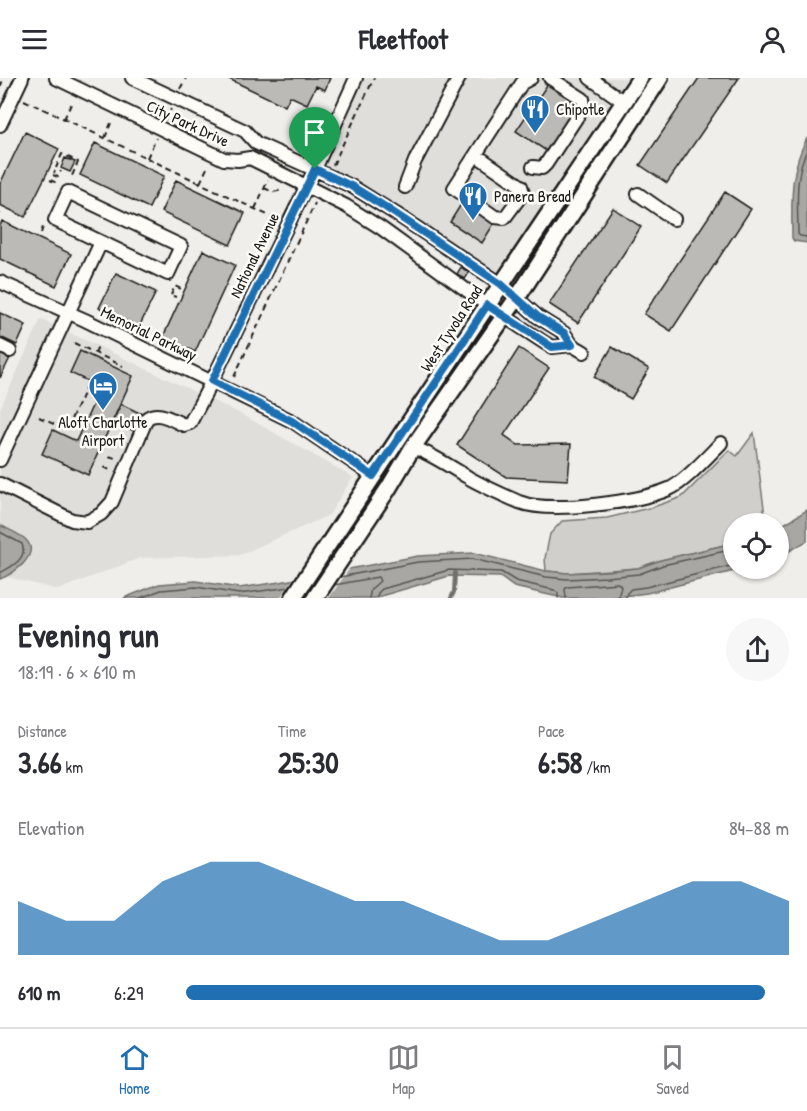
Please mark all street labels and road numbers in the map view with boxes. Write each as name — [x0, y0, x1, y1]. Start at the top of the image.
street label: City Park Drive — [143, 94, 233, 152]
street label: National Avenue — [224, 208, 284, 301]
street label: West Tyvola Road — [415, 280, 487, 376]
street label: Memorial Parkway — [97, 300, 201, 366]

